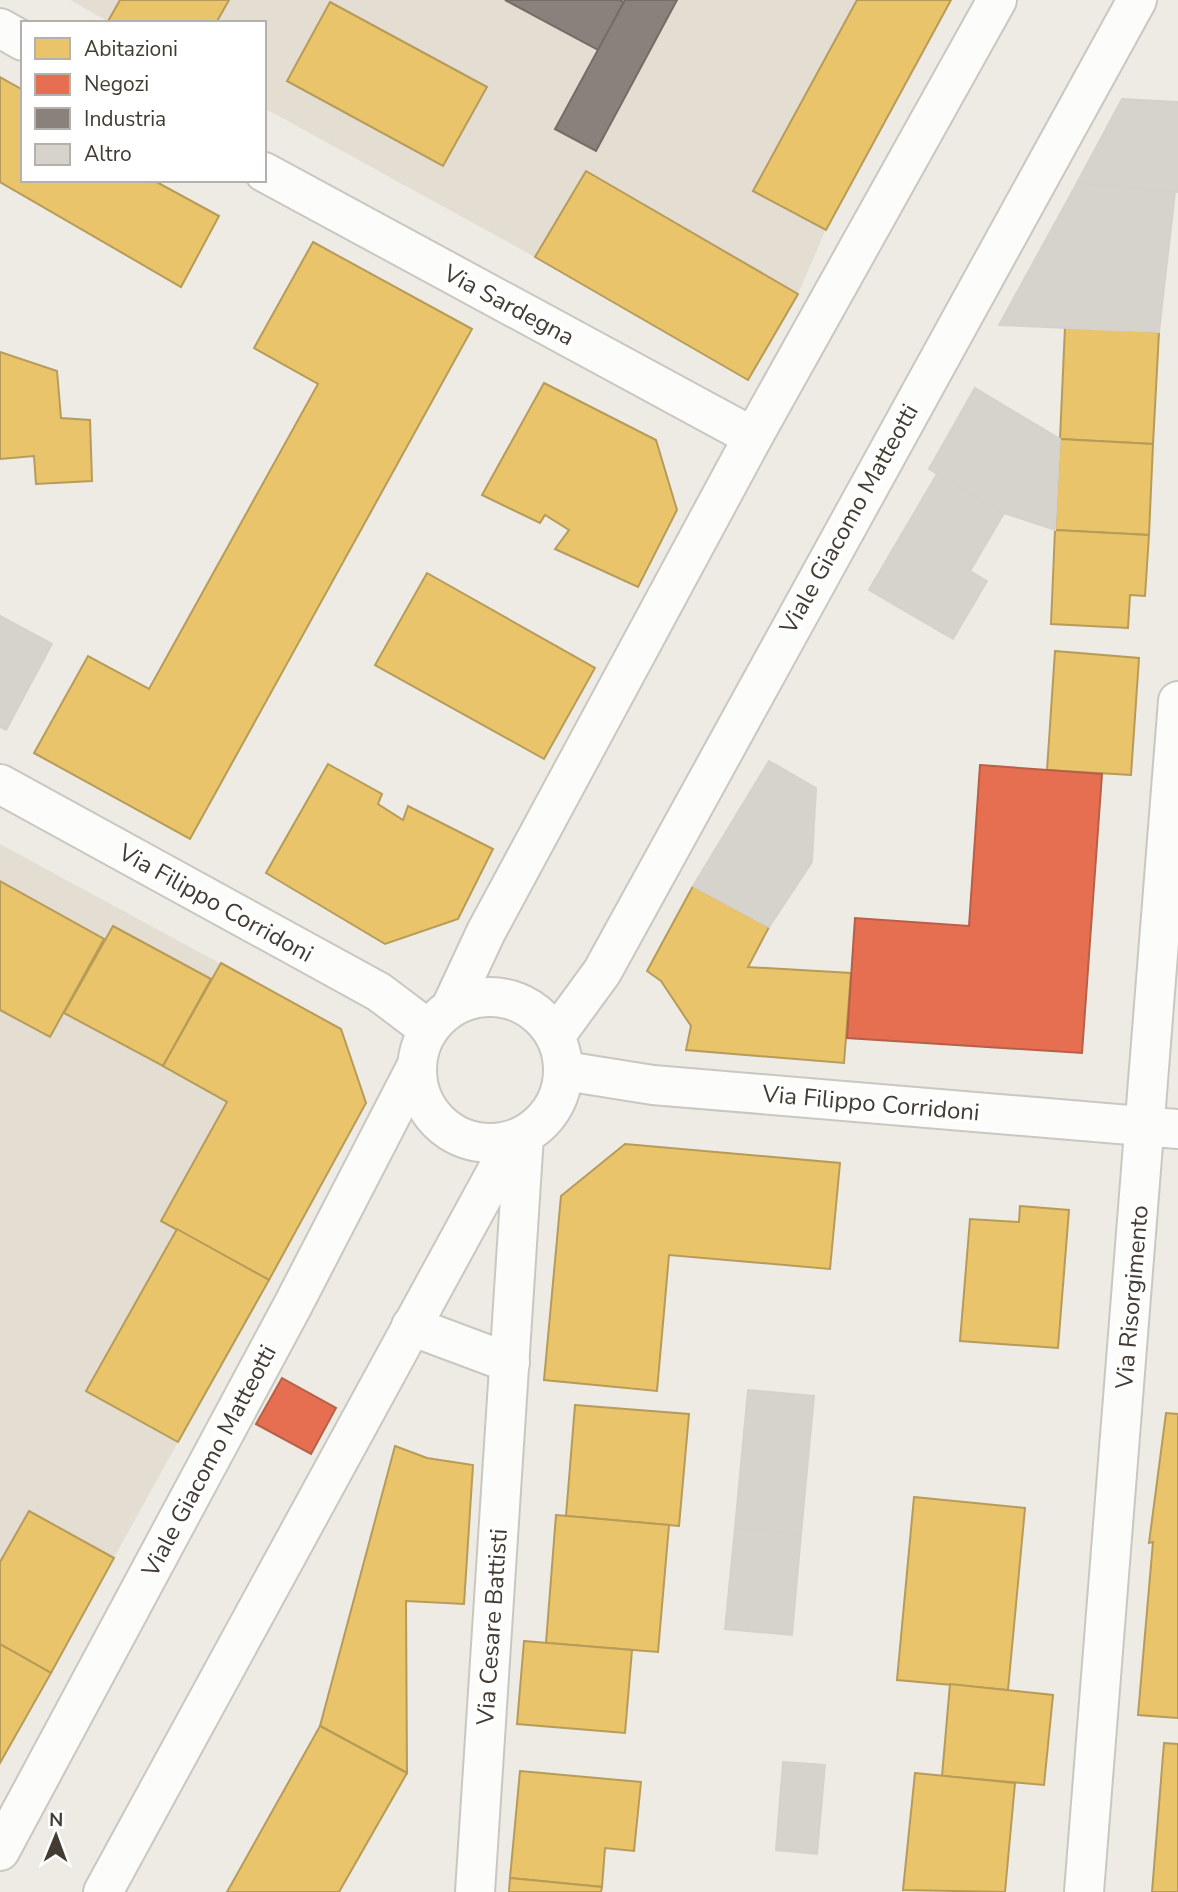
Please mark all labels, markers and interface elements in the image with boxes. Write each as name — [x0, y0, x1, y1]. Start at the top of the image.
legend — [21, 21, 266, 182]
text: Abitazioni — [84, 35, 178, 63]
text: Negozi — [84, 70, 149, 98]
text: Industria — [84, 105, 166, 133]
text: Altro — [84, 140, 132, 168]
street label: Via Sardegna — [437, 257, 580, 353]
street label: Viale Giacomo Matteotti — [772, 398, 926, 641]
street label: Via Filippo Corridoni — [112, 836, 319, 970]
street label: Via Filippo Corridoni — [760, 1077, 981, 1128]
street label: Via Risorgimento — [1108, 1204, 1156, 1391]
street label: Viale Giacomo Matteotti — [134, 1339, 284, 1583]
street label: Via Cesare Battisti — [469, 1528, 515, 1727]
north arrow — [21, 1801, 91, 1871]
text: N — [49, 1807, 64, 1833]

